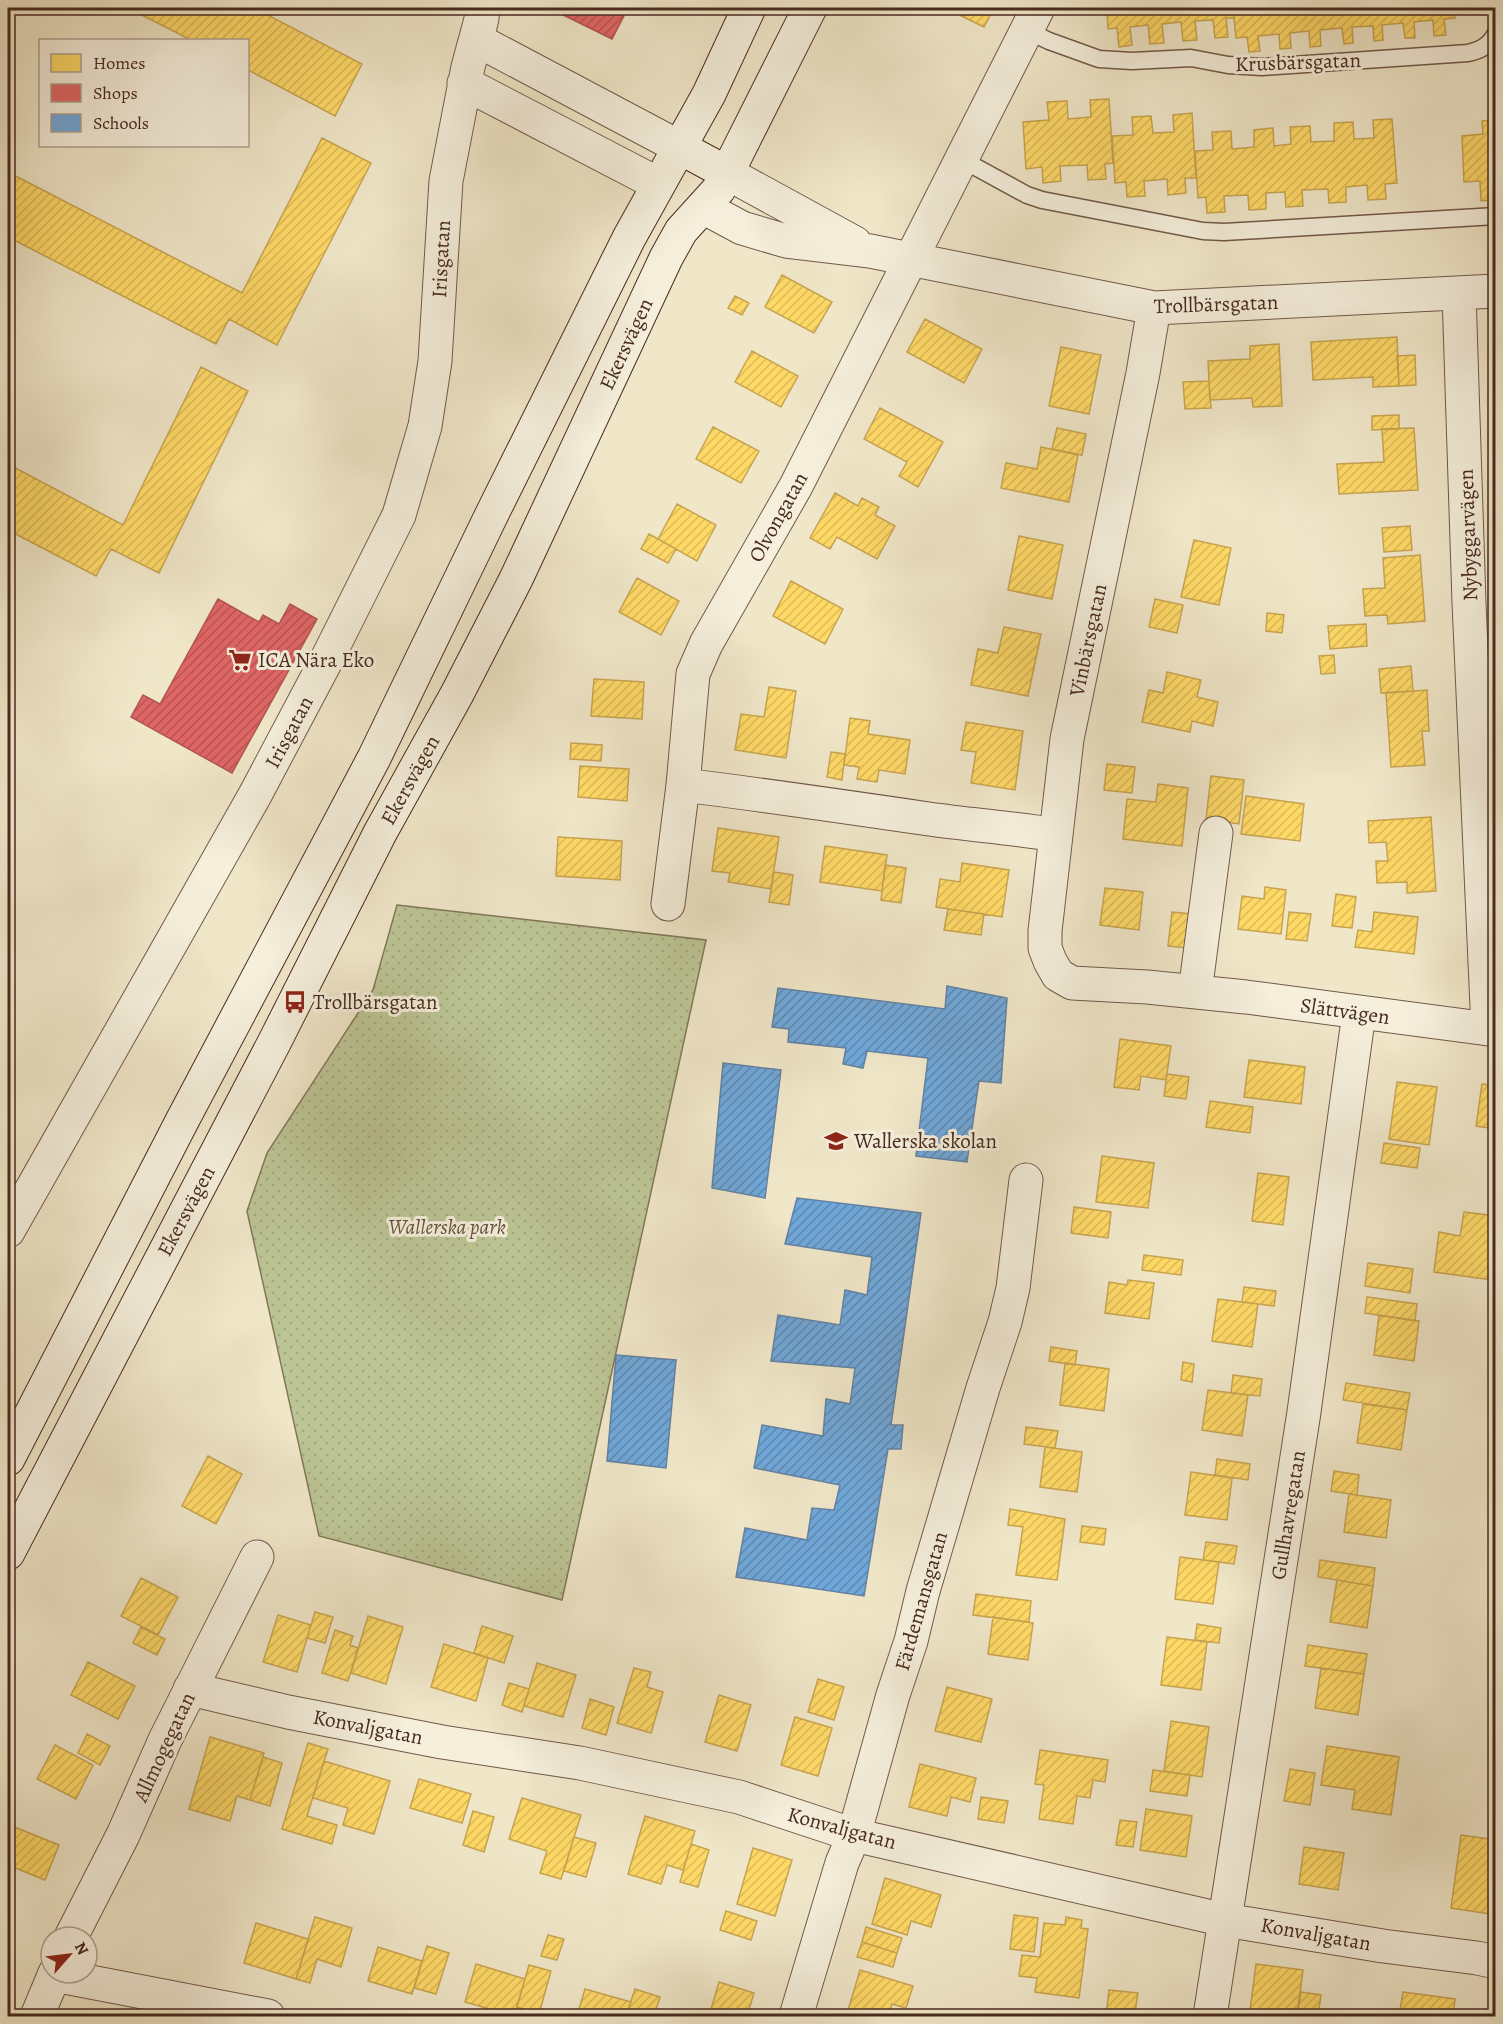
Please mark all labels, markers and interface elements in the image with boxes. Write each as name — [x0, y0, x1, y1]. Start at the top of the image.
legend — [39, 39, 249, 147]
street label: Krusbärsgatan — [1234, 46, 1362, 78]
text: Homes — [93, 51, 145, 75]
text: Shops — [93, 81, 138, 105]
text: Schools — [93, 111, 149, 135]
street label: Irisgatan — [425, 219, 457, 299]
street label: Trollbärsgatan — [1153, 288, 1279, 320]
street label: Ekersvägen — [592, 293, 660, 395]
street label: Olvongatan — [742, 467, 814, 567]
street label: Nybyggarvägen — [1452, 468, 1484, 602]
street label: Vinbärsgatan — [1062, 581, 1114, 700]
place label: ICA Nära Eko — [258, 646, 374, 674]
supermarket icon: ICA Nära Eko — [227, 647, 253, 673]
street label: Irisgatan — [258, 691, 320, 773]
street label: Ekersvägen — [374, 730, 446, 830]
place label: Trollbärsgatan — [313, 988, 438, 1016]
bus stop icon: Trollbärsgatan — [282, 989, 308, 1015]
street label: Slättvägen — [1299, 991, 1391, 1031]
place label: Wallerska skolan — [853, 1127, 997, 1155]
school or university icon: Wallerska skolan — [823, 1128, 849, 1154]
street label: Ekersvägen — [151, 1161, 221, 1261]
park label: Wallerska park — [388, 1213, 506, 1241]
street label: Gullhavregatan — [1264, 1448, 1312, 1582]
street label: Färdemansgatan — [888, 1528, 954, 1674]
street label: Allmogegatan — [126, 1688, 202, 1807]
street label: Konvaljgatan — [311, 1703, 425, 1751]
street label: Konvaljgatan — [784, 1800, 900, 1856]
street label: Konvaljgatan — [1259, 1911, 1373, 1957]
north arrow — [39, 1925, 99, 1985]
text: N — [69, 1938, 94, 1959]

